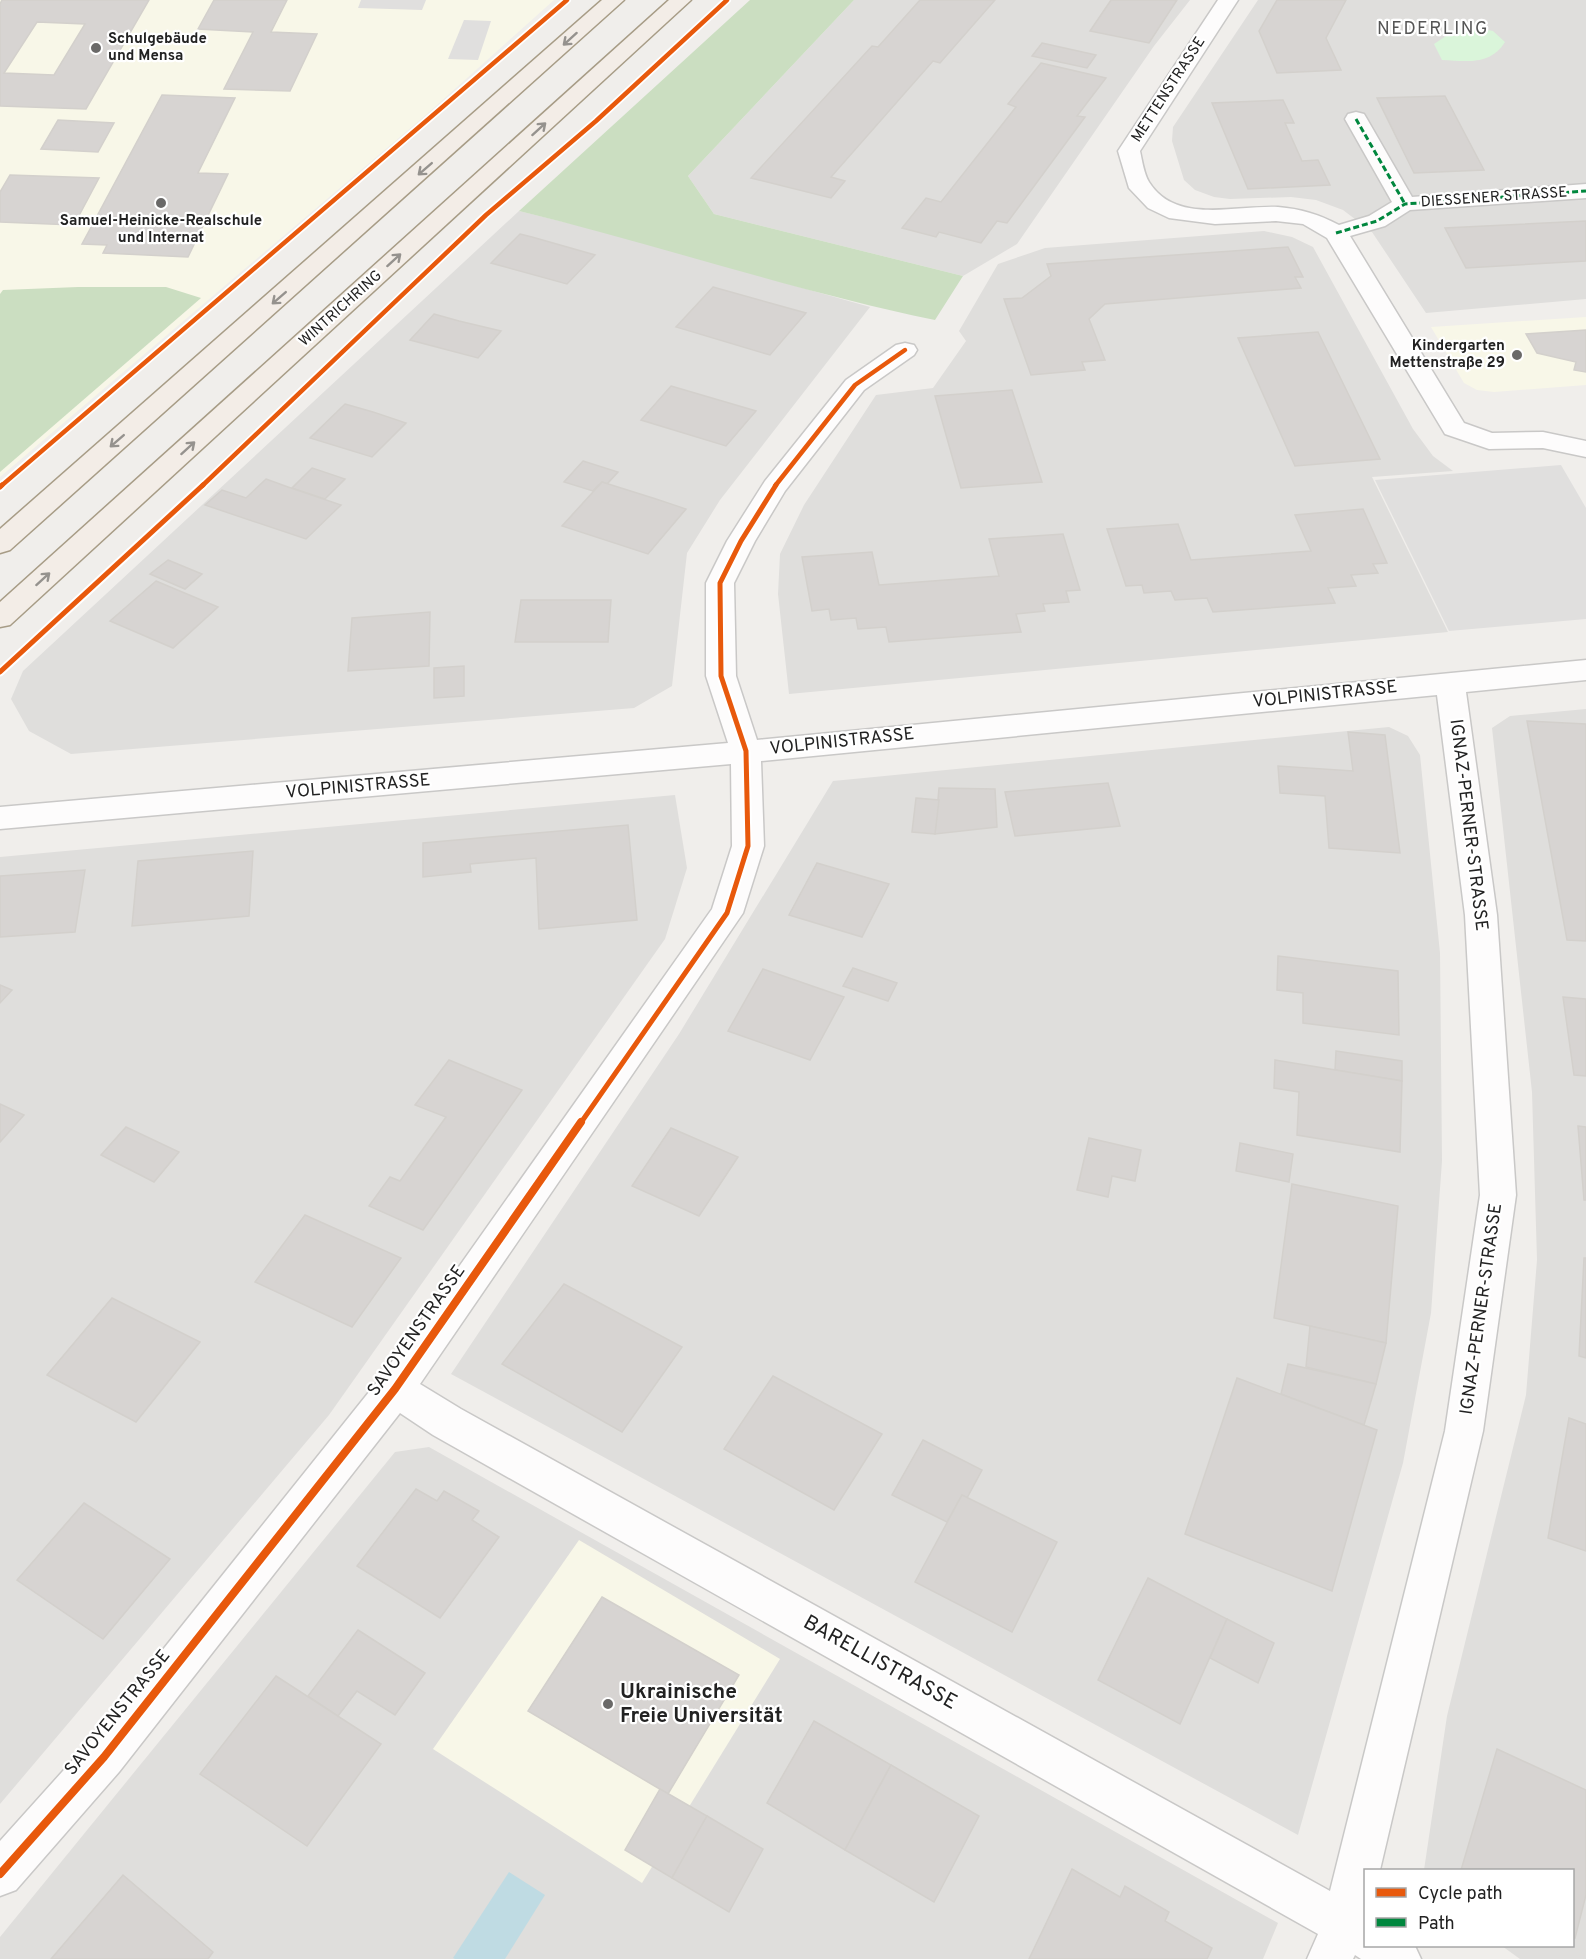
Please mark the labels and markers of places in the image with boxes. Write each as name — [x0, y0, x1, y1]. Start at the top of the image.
place label: Schulgebäude und Mensa — [108, 30, 207, 66]
marker: Schulgebäude und Mensa — [89, 41, 103, 55]
marker: Samuel-Heinicke-Realschule und Internat — [154, 196, 168, 210]
place label: Samuel-Heinicke-Realschule und Internat — [60, 212, 262, 248]
place label: Kindergarten Mettenstraße 29 — [1390, 337, 1505, 373]
marker: Kindergarten Mettenstraße 29 — [1510, 348, 1524, 362]
place label: Ukrainische Freie Universität — [620, 1679, 783, 1730]
marker: Ukrainische Freie Universität — [601, 1697, 615, 1711]

